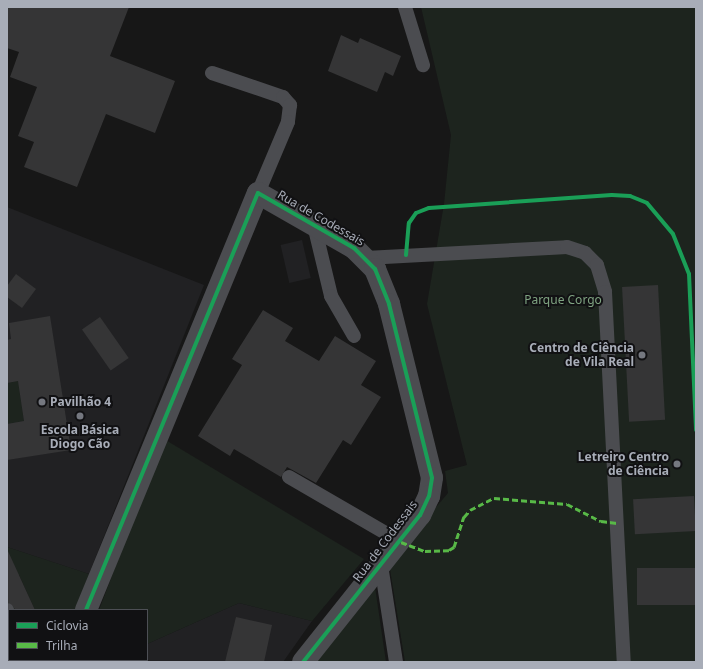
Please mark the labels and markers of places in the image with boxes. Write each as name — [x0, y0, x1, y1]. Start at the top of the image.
place label: Centro de Ciência de Vila Real — [529, 341, 634, 369]
marker: Centro de Ciência de Vila Real — [637, 350, 647, 360]
place label: Pavilhão 4 — [50, 395, 111, 409]
marker: Pavilhão 4 — [37, 397, 47, 407]
marker: Escola Básica Diogo Cão — [75, 411, 85, 421]
place label: Escola Básica Diogo Cão — [41, 423, 119, 451]
place label: Letreiro Centro de Ciência — [578, 450, 669, 478]
marker: Letreiro Centro de Ciência — [672, 459, 682, 469]

